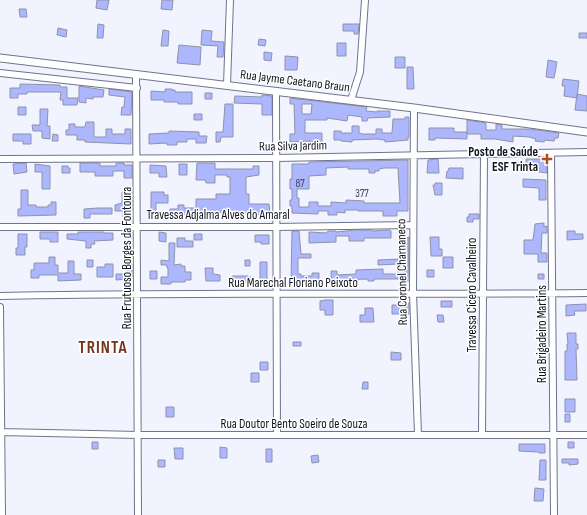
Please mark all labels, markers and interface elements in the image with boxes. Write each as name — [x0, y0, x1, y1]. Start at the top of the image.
street label: Rua Jayme Caetano Braun — [239, 66, 351, 96]
street label: Rua Silva Jardim — [259, 137, 327, 155]
place label: Posto de Saúde ESF Trinta — [468, 144, 538, 175]
marker: Posto de Saúde ESF Trinta — [541, 153, 553, 165]
house number: 87 — [295, 177, 305, 190]
street label: Rua Frutuoso Borges da Fontoura — [119, 187, 135, 329]
house number: 377 — [355, 187, 369, 200]
street label: Travessa Adjalma Alves do Amaral — [146, 207, 290, 223]
street label: Rua Coronel Charnaneco — [393, 218, 411, 326]
street label: Travessa Cícero Cavalheiro — [464, 238, 480, 352]
street label: Rua Marechal Floriano Peixoto — [228, 275, 358, 291]
street label: Rua Brigadeiro Martins — [534, 285, 550, 383]
district label: TRINTA — [78, 338, 128, 358]
street label: Rua Doutor Bento Soeiro de Souza — [220, 416, 368, 432]

